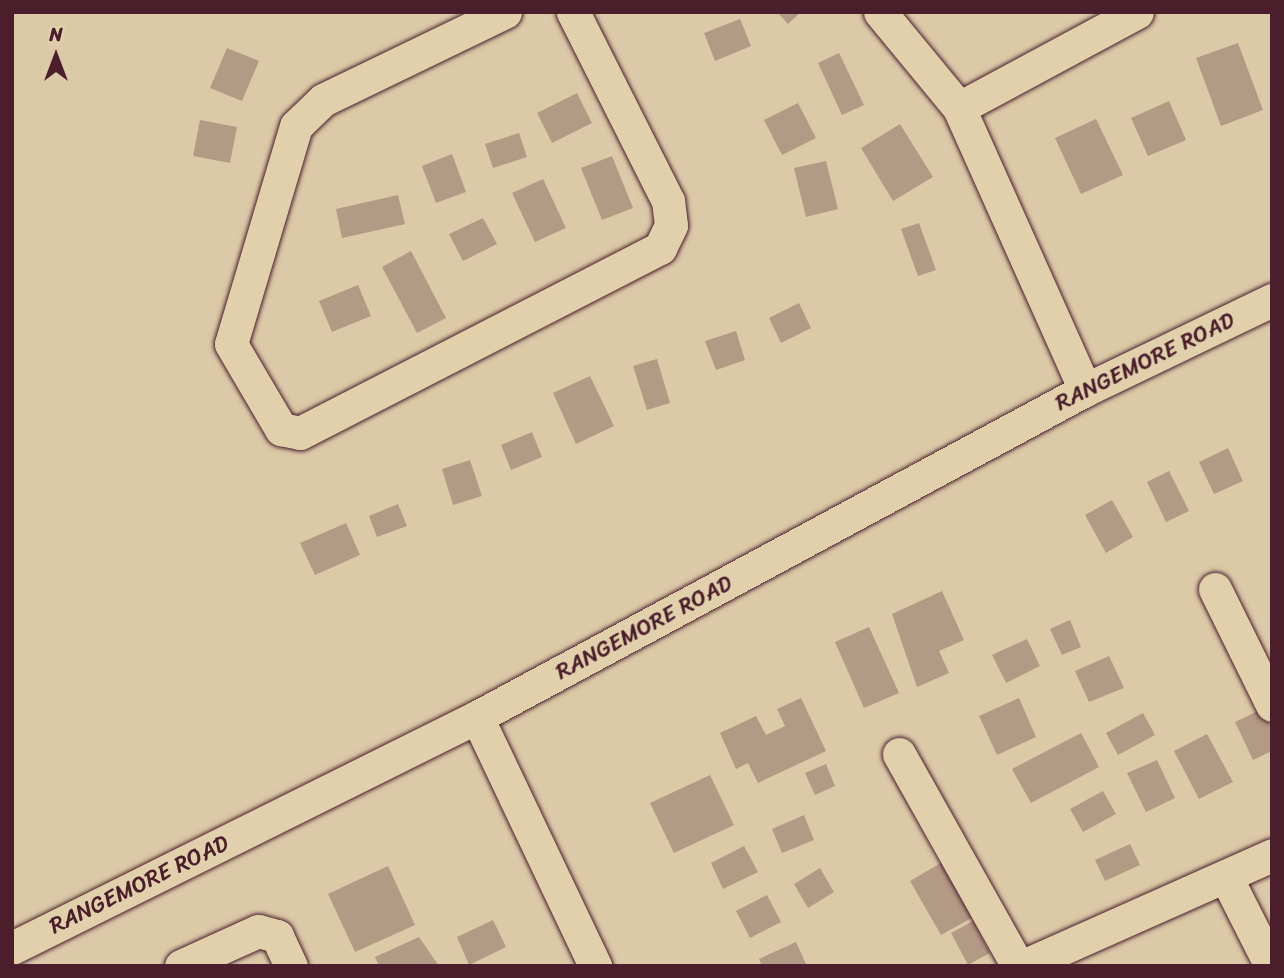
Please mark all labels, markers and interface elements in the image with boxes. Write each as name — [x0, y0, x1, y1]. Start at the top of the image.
text: N — [49, 18, 63, 51]
north arrow — [21, 21, 91, 91]
street label: RANGEMORE ROAD — [1051, 307, 1239, 417]
street label: RANGEMORE ROAD — [551, 570, 737, 686]
street label: RANGEMORE ROAD — [45, 830, 233, 940]

